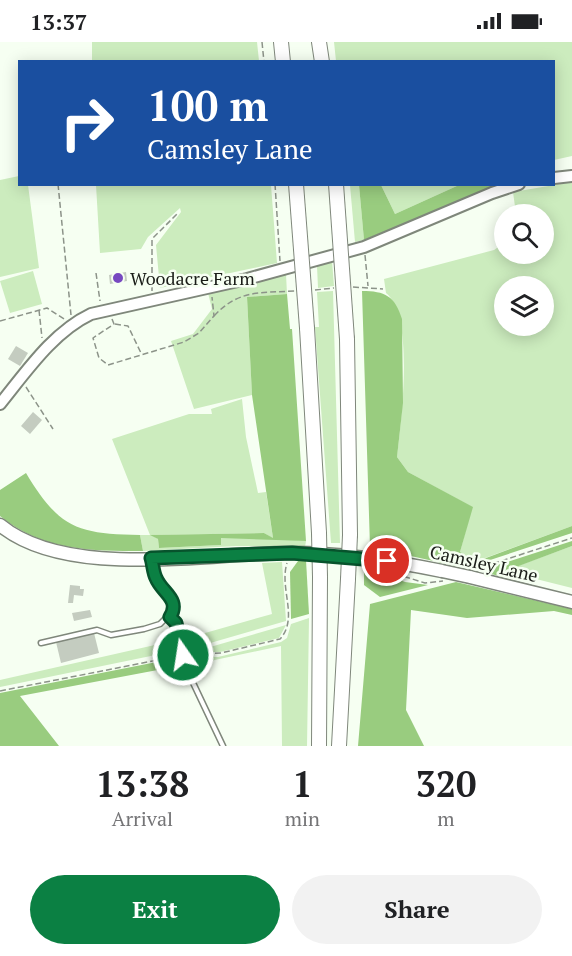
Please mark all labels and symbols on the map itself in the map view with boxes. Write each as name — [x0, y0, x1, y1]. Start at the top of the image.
place label: Woodacre Farm — [130, 266, 255, 290]
marker: Woodacre Farm — [111, 271, 125, 285]
pin — [361, 535, 412, 586]
street label: Camsley Lane — [428, 539, 540, 587]
position arrow — [151, 623, 215, 687]

